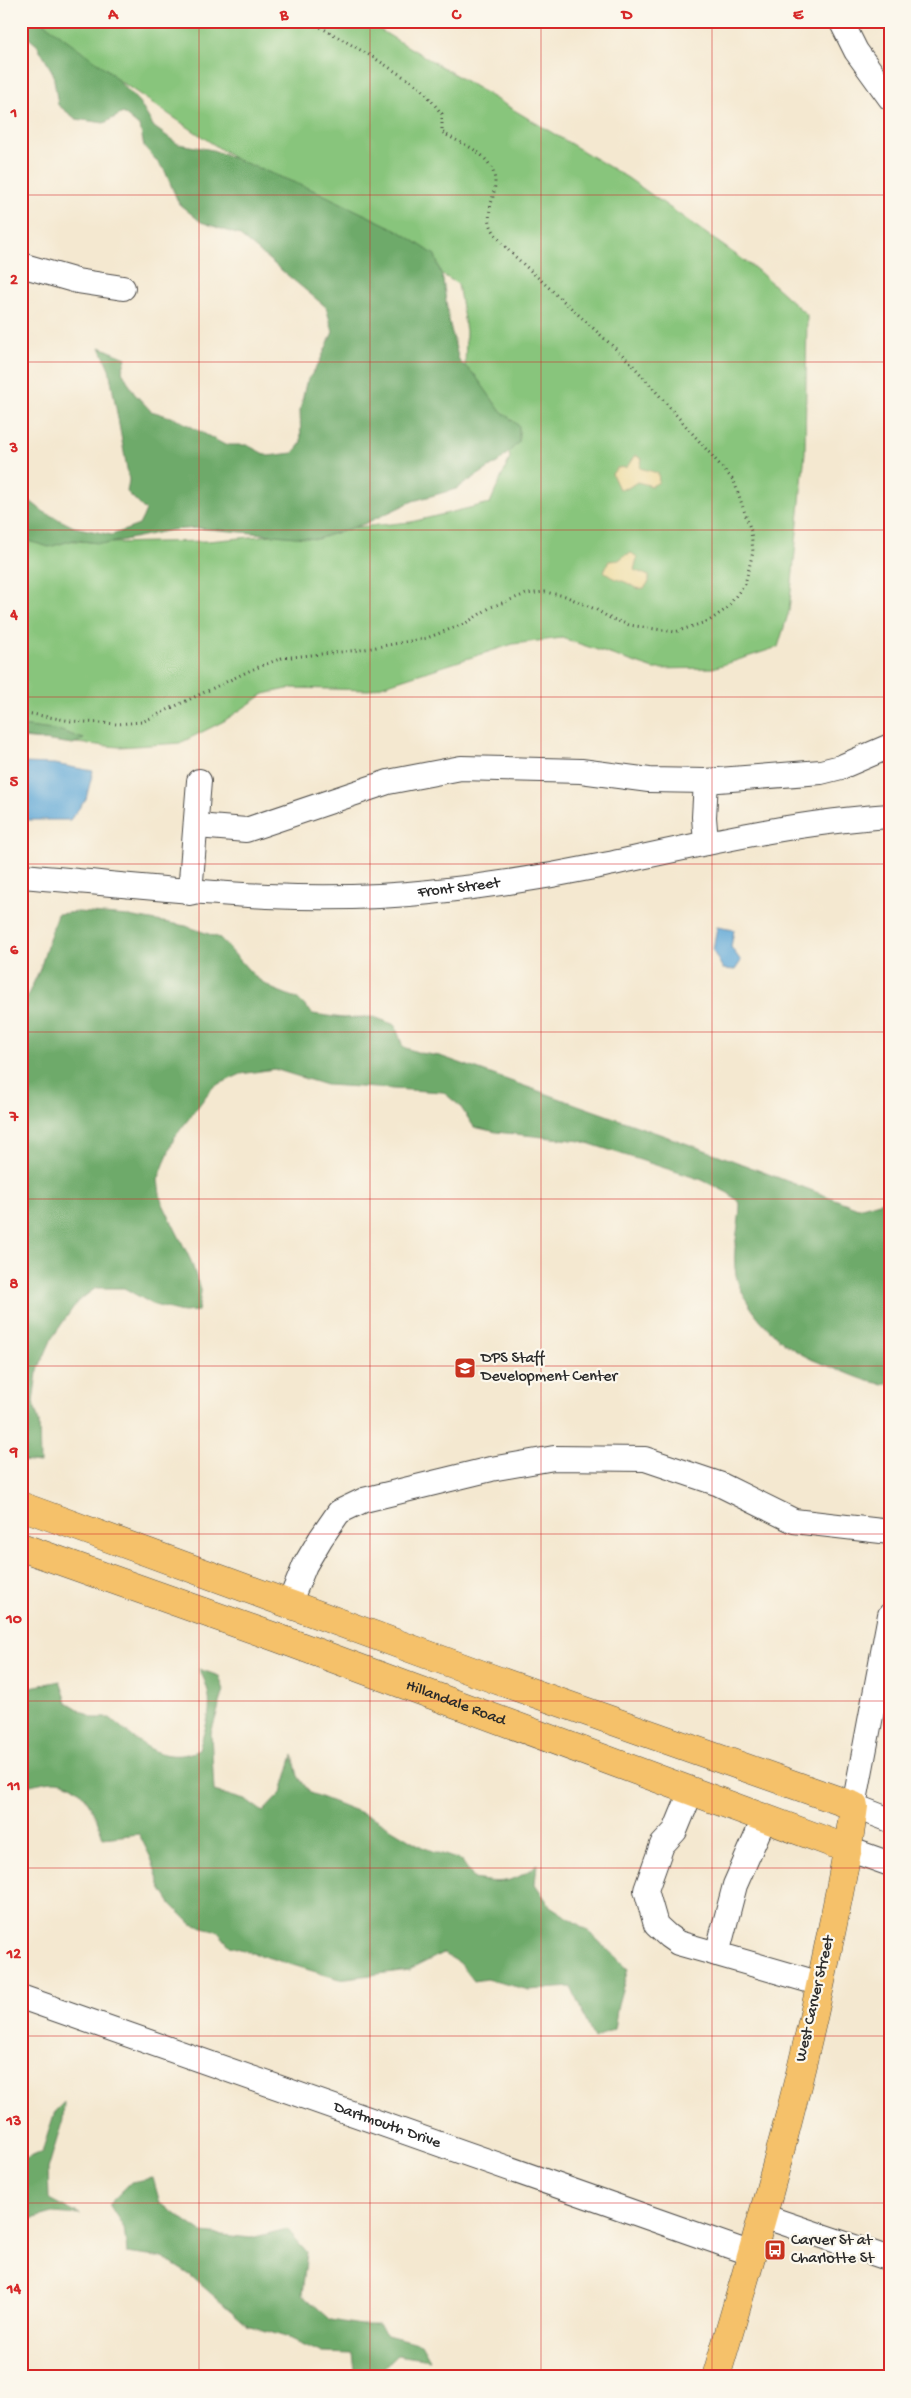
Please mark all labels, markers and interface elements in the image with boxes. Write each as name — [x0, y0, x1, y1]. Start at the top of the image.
text: A — [107, 7, 119, 26]
text: B — [279, 7, 289, 26]
text: C — [451, 7, 462, 26]
text: D — [620, 7, 633, 26]
text: E — [793, 7, 804, 26]
text: 1 — [10, 105, 17, 124]
text: 2 — [10, 272, 18, 291]
text: 3 — [9, 440, 18, 459]
text: 4 — [9, 607, 18, 626]
text: 5 — [10, 774, 19, 793]
street label: Front Street — [416, 874, 503, 903]
text: 6 — [10, 942, 19, 961]
text: 7 — [9, 1109, 19, 1128]
text: 8 — [10, 1276, 19, 1295]
place label: DPS Staff Development Center — [480, 1350, 619, 1387]
school or university icon: DPS Staff Development Center — [453, 1356, 477, 1380]
text: 9 — [9, 1444, 18, 1463]
text: 10 — [5, 1611, 22, 1630]
street label: Hillandale Road — [403, 1677, 510, 1731]
text: 11 — [7, 1778, 20, 1797]
street label: West Carver Street — [792, 1933, 840, 2064]
text: 12 — [6, 1946, 21, 1965]
street label: Dartmouth Drive — [330, 2098, 444, 2154]
text: 13 — [6, 2113, 21, 2132]
place label: Carver St at Charlotte St — [791, 2232, 875, 2269]
bus stop icon: Carver St at Charlotte St — [763, 2238, 787, 2262]
text: 14 — [6, 2281, 21, 2300]

